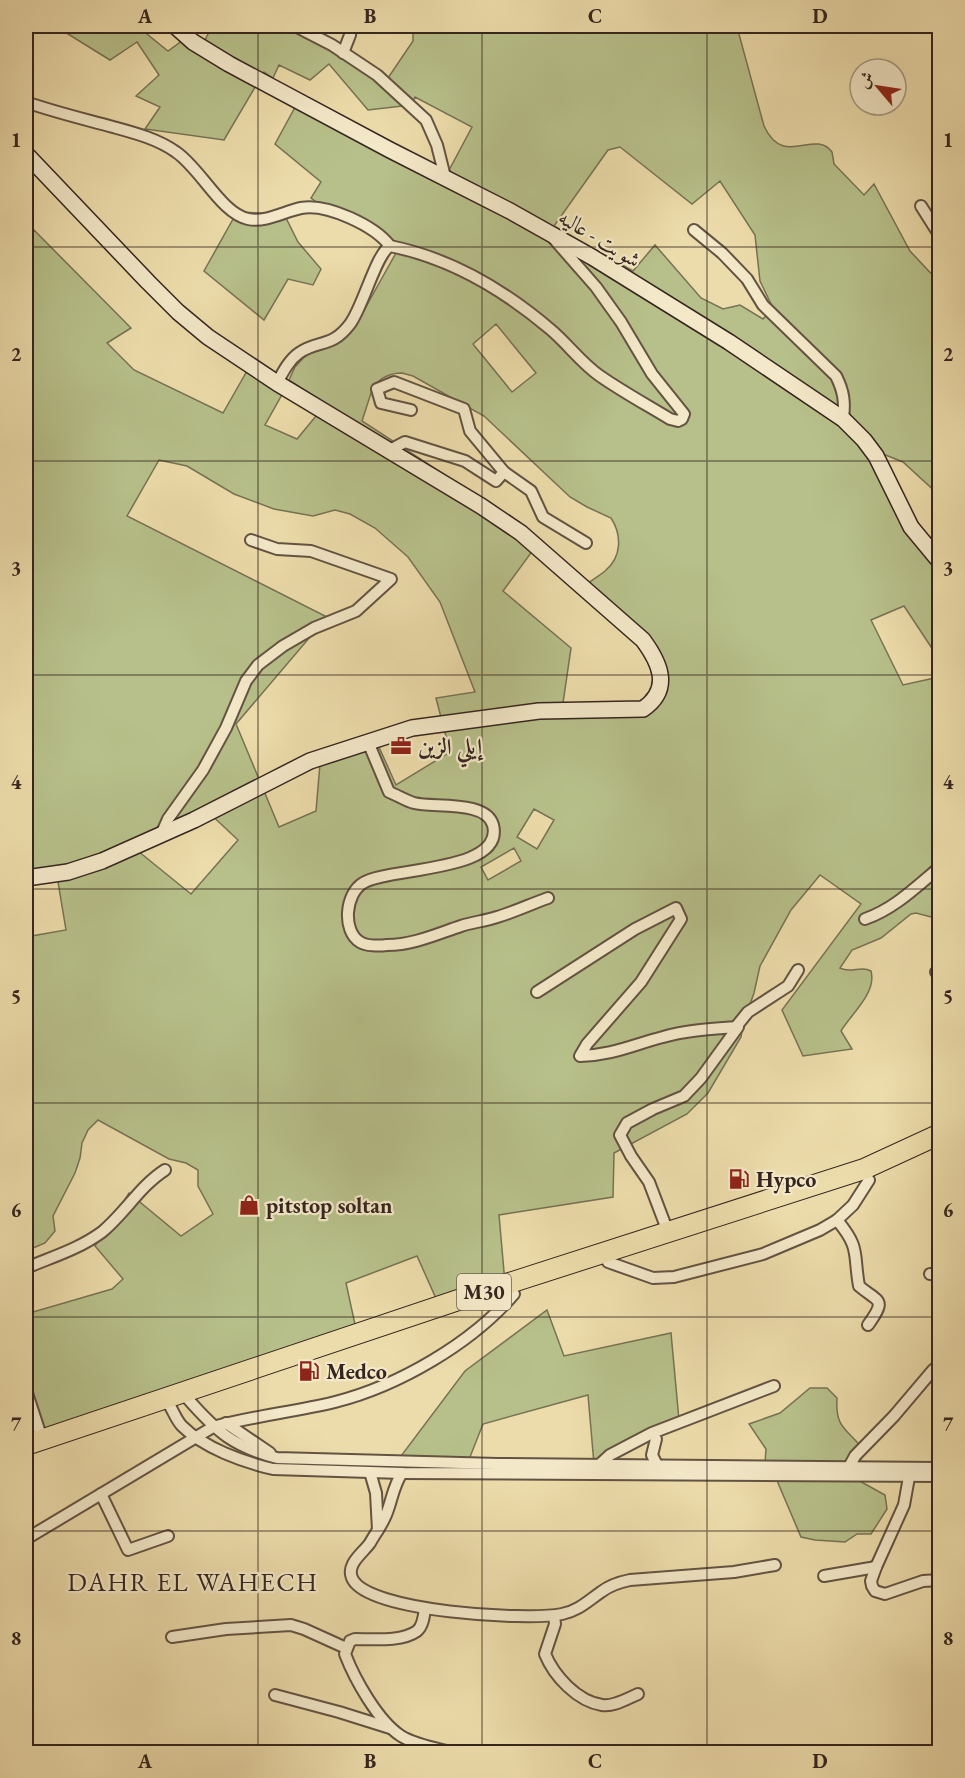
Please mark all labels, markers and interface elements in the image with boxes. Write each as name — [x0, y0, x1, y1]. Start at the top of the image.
text: A — [137, 3, 153, 29]
text: B — [364, 3, 376, 29]
text: C — [588, 3, 602, 29]
text: D — [812, 3, 828, 29]
north arrow — [848, 57, 908, 117]
text: ش — [852, 68, 878, 92]
text: 1 — [11, 127, 21, 153]
text: 1 — [943, 127, 953, 153]
street label: شويت - عاليه — [553, 202, 646, 274]
text: 2 — [11, 341, 22, 367]
text: 2 — [943, 341, 954, 367]
text: 3 — [11, 555, 21, 581]
text: 3 — [943, 555, 953, 581]
place label: إيلي الزين — [418, 732, 484, 768]
office icon: إيلي الزين — [389, 734, 413, 758]
text: 4 — [11, 769, 22, 795]
text: 4 — [943, 769, 954, 795]
text: 5 — [11, 983, 21, 1009]
text: 5 — [943, 983, 953, 1009]
place label: Hypco — [756, 1165, 816, 1194]
fuel station icon: Hypco — [727, 1167, 751, 1191]
place label: pitstop soltan — [266, 1191, 393, 1220]
shop icon: pitstop soltan — [237, 1193, 261, 1217]
text: 6 — [11, 1197, 22, 1223]
text: 6 — [943, 1197, 954, 1223]
road number: M30 — [457, 1274, 511, 1310]
place label: Medco — [326, 1357, 387, 1386]
fuel station icon: Medco — [297, 1359, 321, 1383]
text: 7 — [11, 1411, 22, 1437]
text: 7 — [943, 1411, 954, 1437]
district label: DAHR EL WAHECH — [67, 1565, 319, 1599]
text: 8 — [11, 1625, 21, 1651]
text: 8 — [943, 1625, 953, 1651]
text: A — [137, 1748, 153, 1774]
text: B — [364, 1748, 376, 1774]
text: C — [588, 1748, 602, 1774]
text: D — [812, 1748, 828, 1774]

